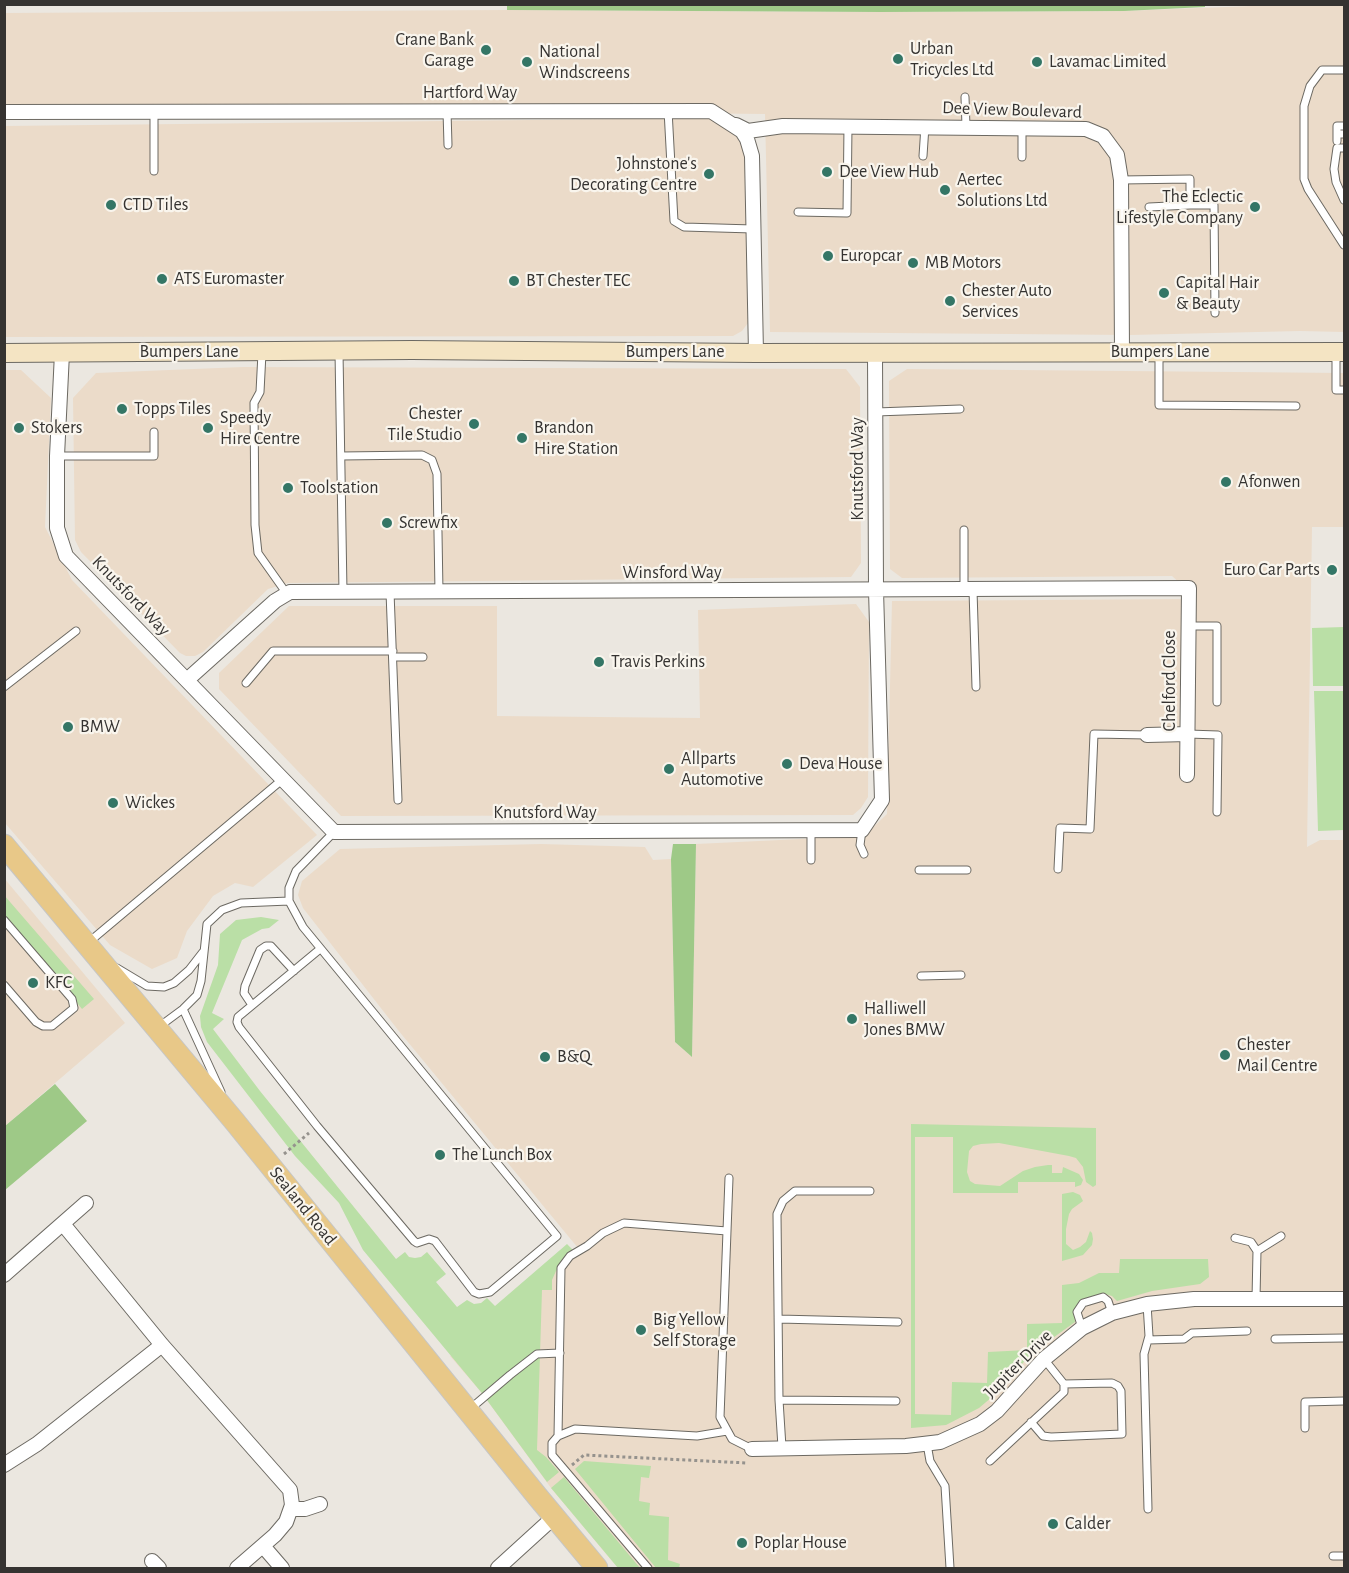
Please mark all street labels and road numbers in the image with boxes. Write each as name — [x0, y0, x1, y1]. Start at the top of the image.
street label: Hartford Way — [423, 82, 517, 104]
street label: Dee View Boulevard — [942, 97, 1082, 123]
street label: Bumpers Lane — [139, 341, 239, 363]
street label: Bumpers Lane — [625, 341, 725, 363]
street label: Bumpers Lane — [1110, 341, 1210, 363]
street label: Knutsford Way — [847, 417, 869, 521]
street label: Knutsford Way — [87, 551, 175, 641]
street label: Winsford Way — [622, 562, 722, 584]
street label: Chelford Close — [1159, 631, 1181, 731]
street label: Knutsford Way — [493, 802, 597, 824]
street label: Sealand Road — [265, 1162, 341, 1250]
street label: Jupiter Drive — [979, 1325, 1057, 1403]

